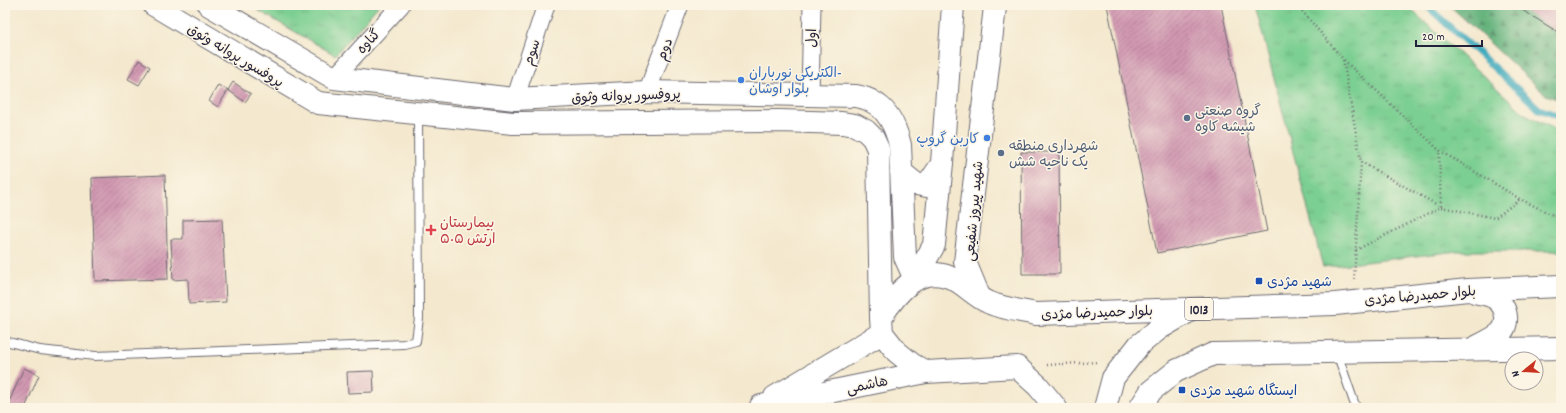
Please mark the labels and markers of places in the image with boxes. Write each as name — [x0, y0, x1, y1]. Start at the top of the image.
place label: الکتریکی نورباران- بلوار اوشان — [749, 64, 842, 100]
marker: الکتریکی نورباران- بلوار اوشان — [736, 75, 746, 85]
place label: گروه صنعتی شیشه کاوه — [1195, 102, 1261, 138]
marker: گروه صنعتی شیشه کاوه — [1182, 113, 1192, 123]
place label: کاربن گروپ — [916, 130, 979, 150]
marker: کاربن گروپ — [982, 133, 992, 143]
place label: شهرداری منطقه یک ناحیه شش — [1009, 137, 1098, 173]
marker: شهرداری منطقه یک ناحیه شش — [996, 148, 1006, 158]
place label: بیمارستان ۵۰۵ ارتش — [440, 214, 496, 250]
marker: بیمارستان ۵۰۵ ارتش — [425, 224, 437, 236]
place label: شهید مژدی — [1267, 273, 1332, 293]
marker: شهید مژدی — [1254, 276, 1264, 286]
place label: ایستگاه شهید مژدی — [1190, 382, 1297, 402]
marker: ایستگاه شهید مژدی — [1177, 385, 1187, 395]

